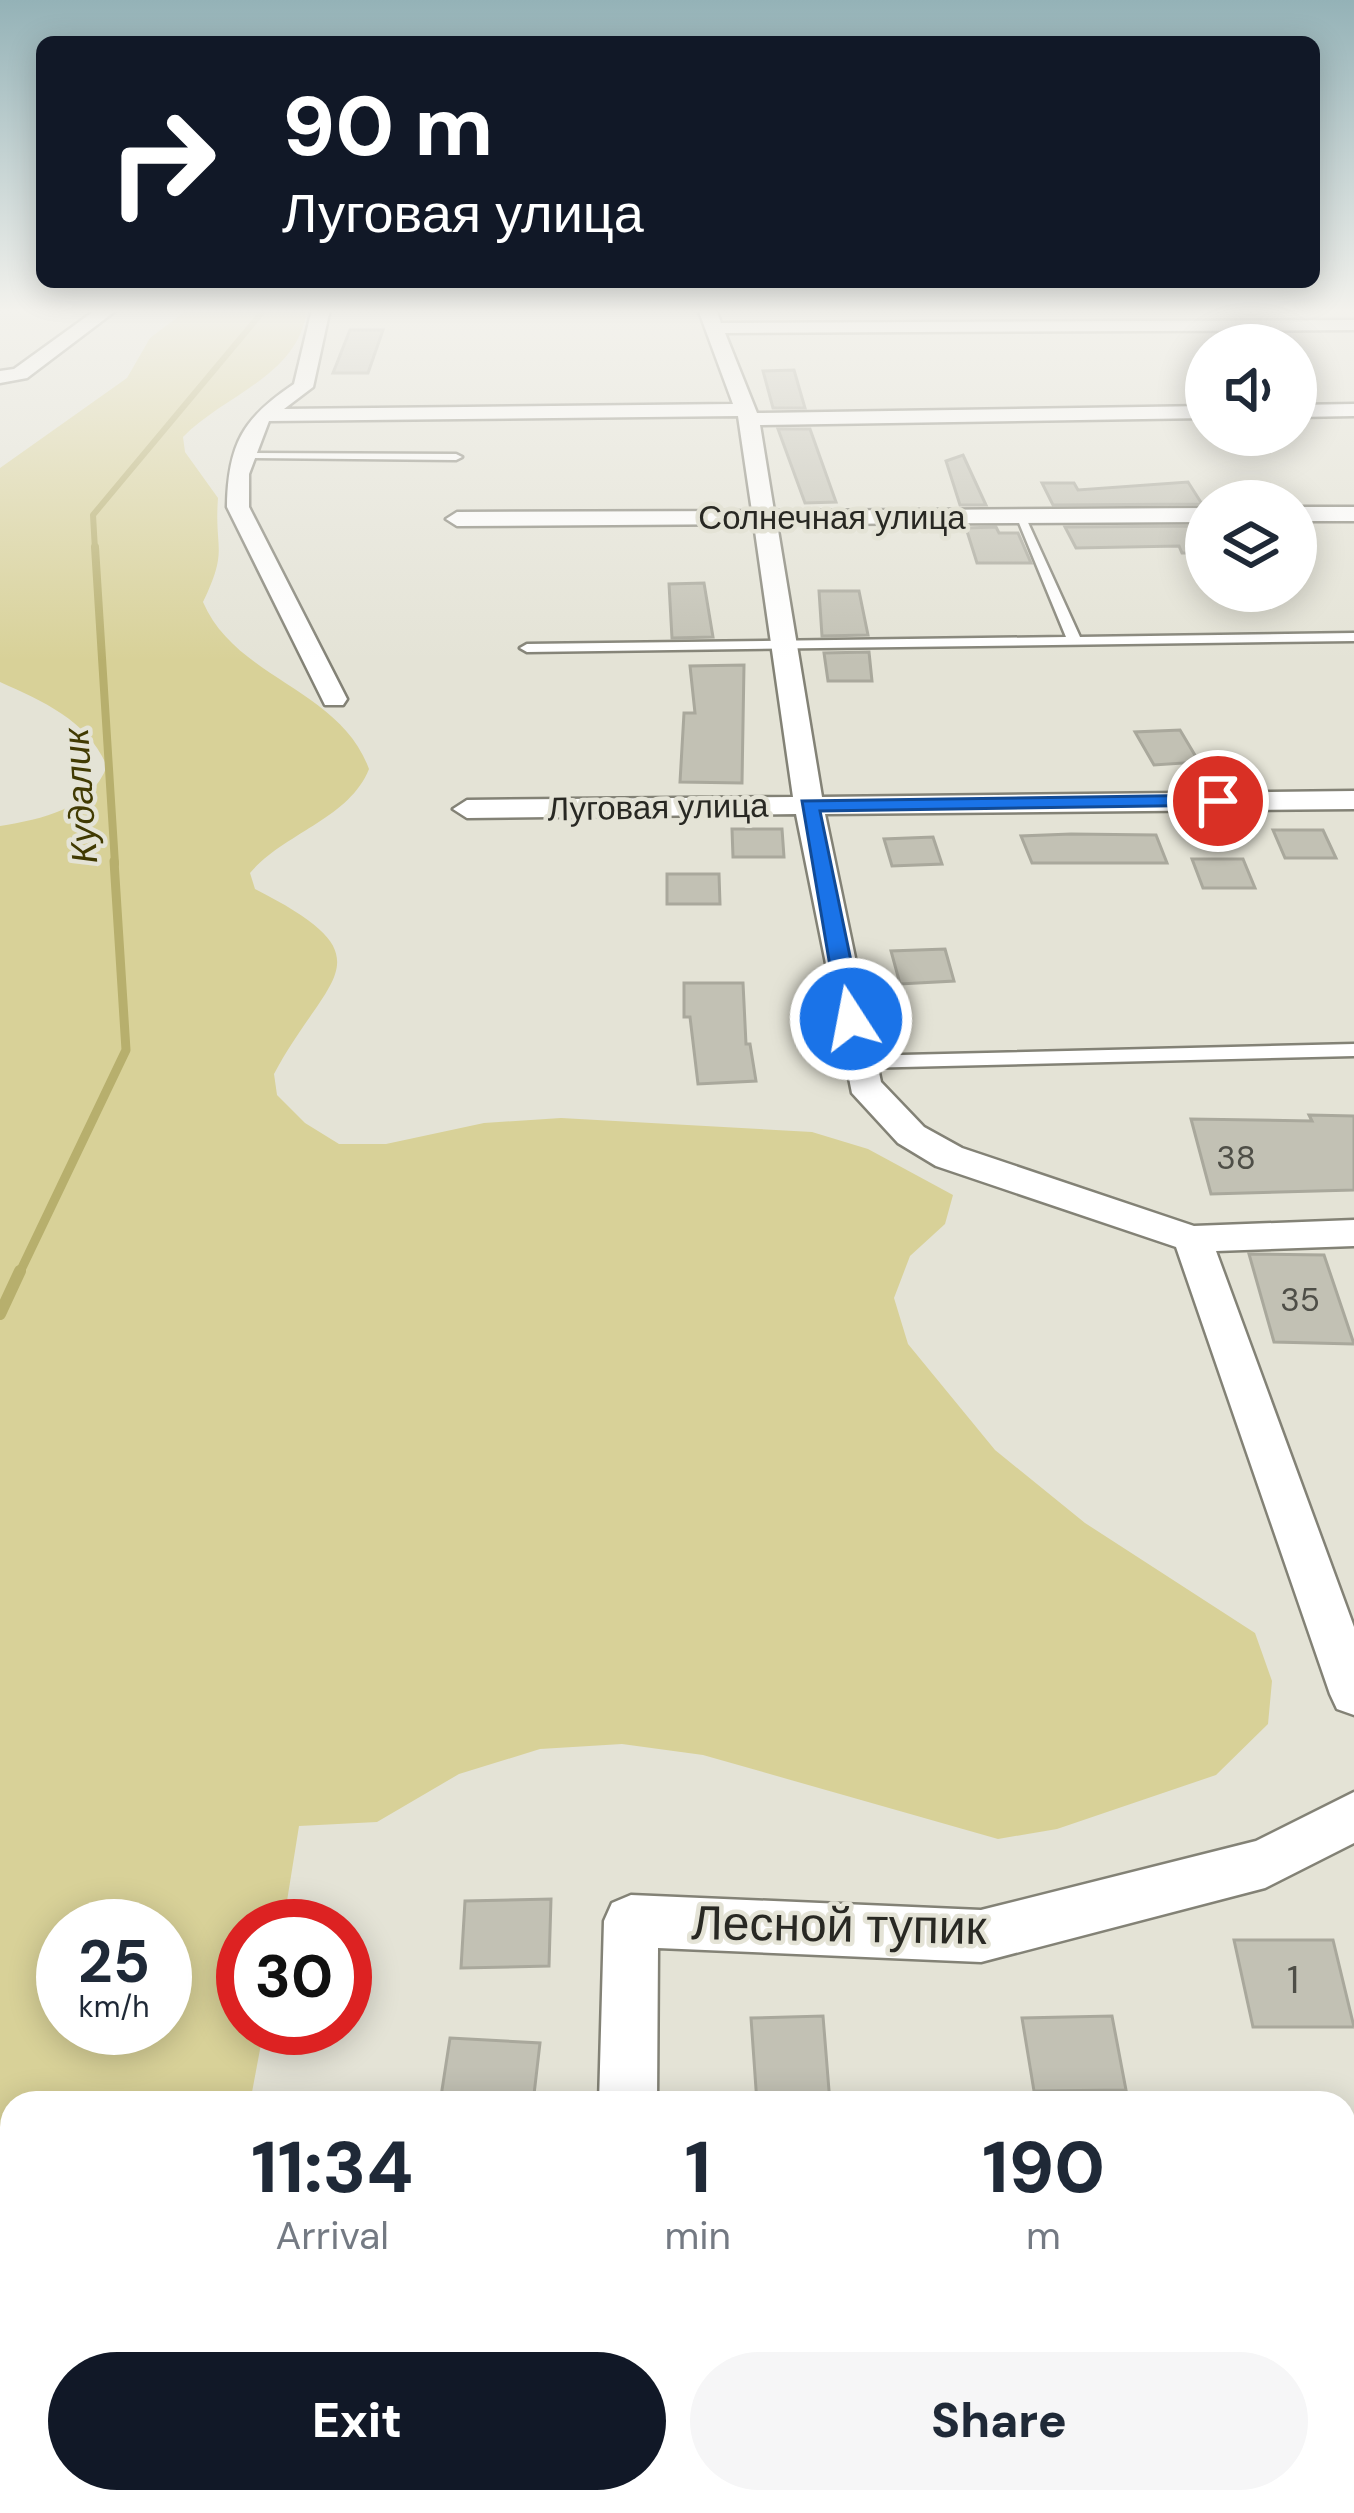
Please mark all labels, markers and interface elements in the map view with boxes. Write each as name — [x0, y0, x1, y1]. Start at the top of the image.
text: 90 m — [282, 72, 493, 181]
icon: right — [84, 84, 240, 240]
text: Луговая улица — [282, 178, 644, 249]
map controls — [1185, 324, 1317, 612]
button: sound — [1185, 324, 1317, 456]
button: layers — [1185, 480, 1317, 612]
street label: Солнечная улица — [698, 496, 966, 539]
water label: Кудалик — [52, 725, 108, 865]
pin — [1167, 750, 1269, 852]
icon: arrive — [1185, 768, 1251, 834]
street label: Луговая улица — [547, 784, 770, 830]
position arrow — [788, 956, 914, 1082]
house number: 38 — [1216, 1136, 1256, 1179]
house number: 35 — [1280, 1278, 1320, 1321]
street label: Лесной тупик — [691, 1891, 988, 1959]
speed limit sign: 30 — [216, 1899, 372, 2055]
text: 25 — [78, 1922, 150, 2001]
house number: 1 — [1287, 1954, 1299, 2005]
text: km/h — [79, 1987, 149, 2026]
text: 11:34 — [251, 2121, 413, 2214]
text: 1 — [684, 2121, 711, 2214]
text: 190 — [982, 2121, 1105, 2214]
text: Arrival — [275, 2210, 389, 2261]
text: min — [664, 2210, 731, 2261]
text: m — [1026, 2210, 1061, 2261]
button: Exit — [48, 2352, 666, 2490]
button: Share — [690, 2352, 1308, 2490]

